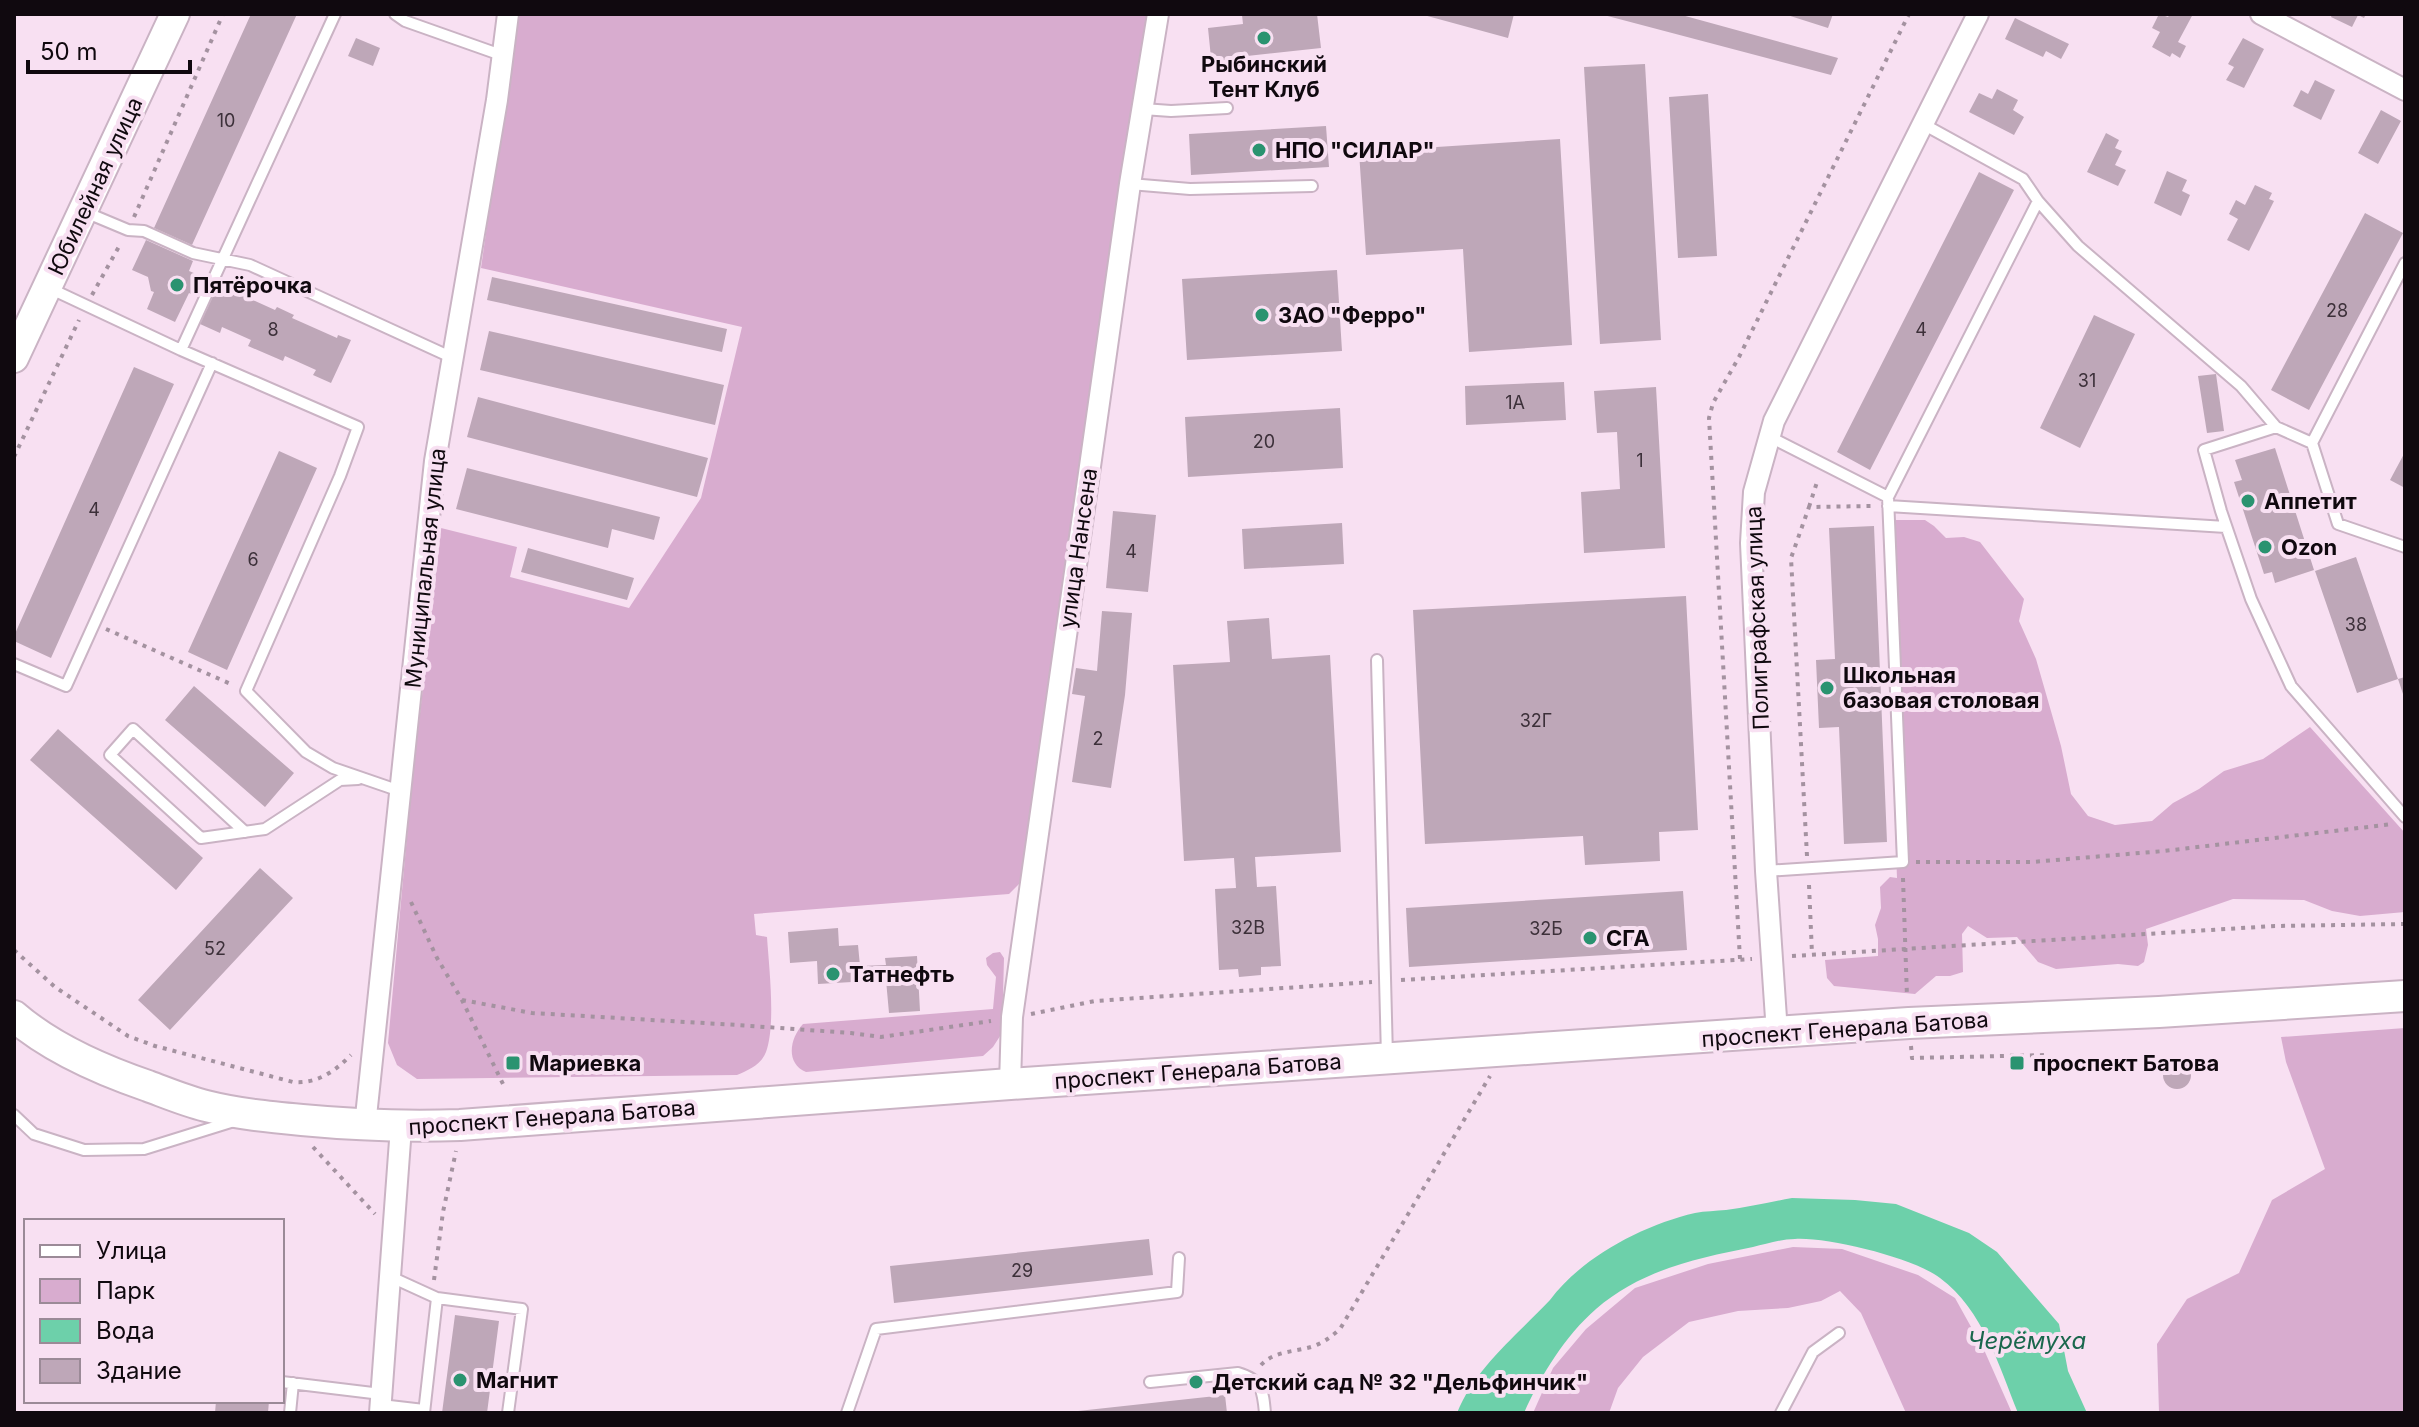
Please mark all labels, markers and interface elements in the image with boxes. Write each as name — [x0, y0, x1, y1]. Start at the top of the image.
scale bar — [28, 24, 190, 74]
marker: Рыбинский Тент Клуб — [1255, 29, 1273, 47]
text: 50 m — [40, 37, 98, 66]
place label: Рыбинский Тент Клуб — [1201, 51, 1327, 102]
street label: Юбилейная улица — [42, 93, 148, 279]
house number: 10 — [217, 110, 235, 131]
place label: НПО "СИЛАР" — [1275, 137, 1435, 163]
marker: НПО "СИЛАР" — [1250, 141, 1268, 159]
place label: Пятёрочка — [193, 272, 312, 298]
marker: Пятёрочка — [168, 276, 186, 294]
house number: 28 — [2326, 300, 2348, 321]
place label: ЗАО "Ферро" — [1278, 302, 1426, 328]
marker: ЗАО "Ферро" — [1253, 306, 1271, 324]
house number: 8 — [267, 319, 279, 340]
house number: 4 — [1915, 319, 1927, 340]
house number: 31 — [2078, 370, 2096, 391]
house number: 1А — [1505, 392, 1525, 413]
house number: 20 — [1253, 431, 1275, 452]
street label: Муниципальная улица — [399, 447, 451, 689]
house number: 1 — [1636, 450, 1644, 471]
street label: улица Нансена — [1054, 466, 1102, 630]
place label: Аппетит — [2264, 488, 2357, 514]
marker: Аппетит — [2239, 492, 2257, 510]
house number: 4 — [88, 499, 100, 520]
street label: Полиграфская улица — [1740, 506, 1774, 730]
place label: Ozon — [2281, 534, 2337, 560]
marker: Ozon — [2256, 538, 2274, 556]
house number: 4 — [1125, 541, 1137, 562]
house number: 6 — [247, 549, 259, 570]
house number: 38 — [2345, 614, 2367, 635]
place label: Школьная базовая столовая — [1843, 662, 2040, 713]
marker: Школьная базовая столовая — [1818, 679, 1836, 697]
house number: 32Г — [1520, 710, 1552, 731]
house number: 2 — [1093, 728, 1103, 749]
house number: 32В — [1231, 917, 1265, 938]
house number: 32Б — [1529, 918, 1563, 939]
place label: СГА — [1606, 925, 1650, 951]
marker: СГА — [1581, 929, 1599, 947]
house number: 52 — [204, 938, 226, 959]
place label: Татнефть — [849, 961, 955, 987]
marker: Татнефть — [824, 965, 842, 983]
street label: проспект Генерала Батова — [1701, 1006, 1989, 1052]
street label: проспект Генерала Батова — [1054, 1048, 1342, 1094]
place label: Мариевка — [529, 1050, 641, 1076]
place label: проспект Батова — [2033, 1050, 2219, 1076]
marker: Мариевка — [504, 1054, 522, 1072]
marker: проспект Батова — [2008, 1054, 2026, 1072]
street label: проспект Генерала Батова — [408, 1094, 696, 1140]
legend — [24, 1219, 284, 1403]
text: Улица — [96, 1236, 167, 1265]
house number: 29 — [1011, 1260, 1033, 1281]
text: Парк — [96, 1276, 155, 1305]
text: Вода — [96, 1316, 155, 1345]
water label: Черёмуха — [1968, 1326, 2086, 1355]
text: Здание — [96, 1356, 182, 1385]
place label: Магнит — [476, 1367, 558, 1393]
place label: Детский сад № 32 "Дельфинчик" — [1212, 1369, 1588, 1395]
marker: Магнит — [451, 1371, 469, 1389]
marker: Детский сад № 32 "Дельфинчик" — [1187, 1373, 1205, 1391]

